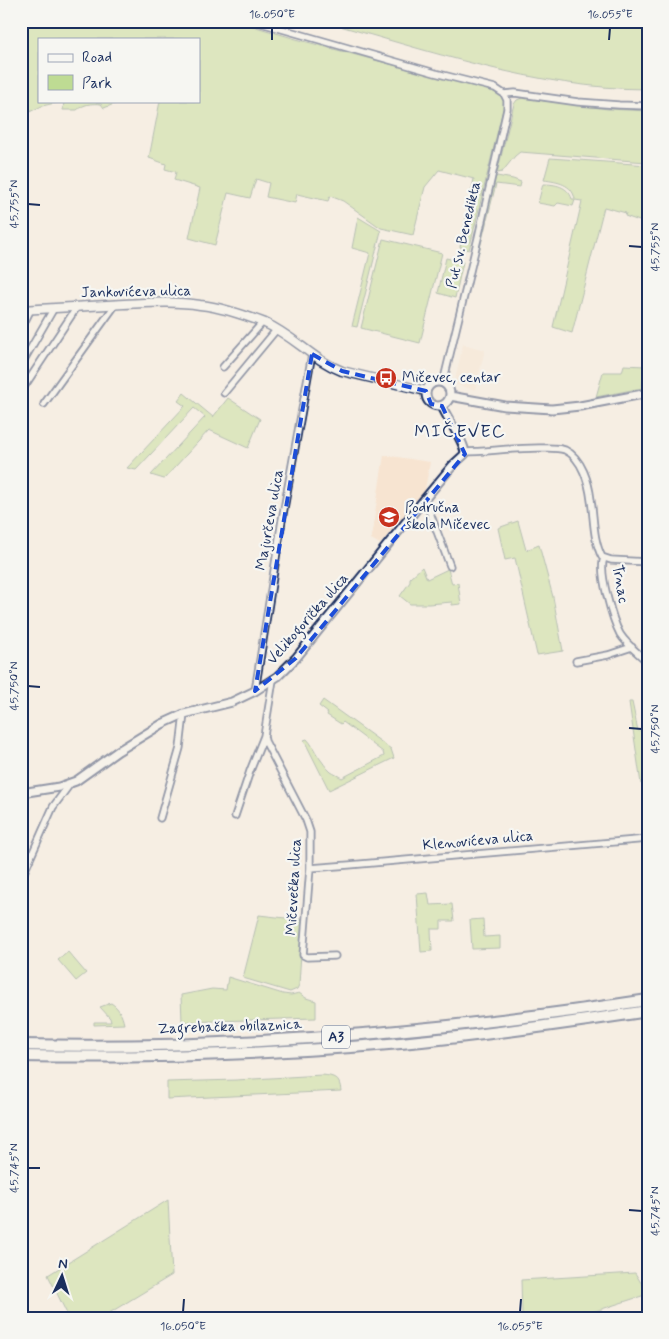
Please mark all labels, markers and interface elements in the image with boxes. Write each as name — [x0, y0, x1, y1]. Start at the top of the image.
text: 16.050°E — [249, 7, 295, 23]
text: 16.055°E — [587, 7, 633, 23]
legend — [38, 38, 200, 102]
text: Road — [82, 48, 112, 68]
text: Park — [82, 74, 112, 94]
street label: Put sv. Benedikta — [442, 179, 486, 291]
text: 45.755°N — [7, 180, 23, 228]
text: 45.755°N — [648, 223, 664, 271]
street label: Jankovićeva ulica — [81, 281, 191, 303]
bus stop icon: Mičevec, centar — [374, 366, 398, 390]
place label: Mičevec, centar — [402, 368, 500, 388]
district label: MIČEVEC — [414, 420, 506, 444]
street label: Majurčeva ulica — [251, 468, 289, 572]
place label: Područna škola Mičevec — [405, 498, 490, 535]
school or university icon: Područna škola Mičevec — [377, 505, 401, 529]
street label: Trnac — [607, 563, 633, 605]
street label: Velikogorička ulica — [263, 569, 354, 670]
text: 45.750°N — [7, 661, 23, 711]
text: 45.750°N — [648, 704, 664, 754]
street label: Klenovićeva ulica — [422, 826, 535, 856]
street label: Mičevečka ulica — [281, 838, 307, 936]
street label: Zagrebačka obilaznica — [158, 1014, 303, 1041]
road number: A3 — [322, 1026, 350, 1048]
text: 45.745°N — [7, 1143, 23, 1193]
text: 45.745°N — [648, 1186, 664, 1236]
north arrow — [38, 1252, 88, 1302]
text: N — [58, 1255, 68, 1273]
text: 16.050°E — [160, 1319, 206, 1335]
text: 16.055°E — [497, 1319, 543, 1335]

